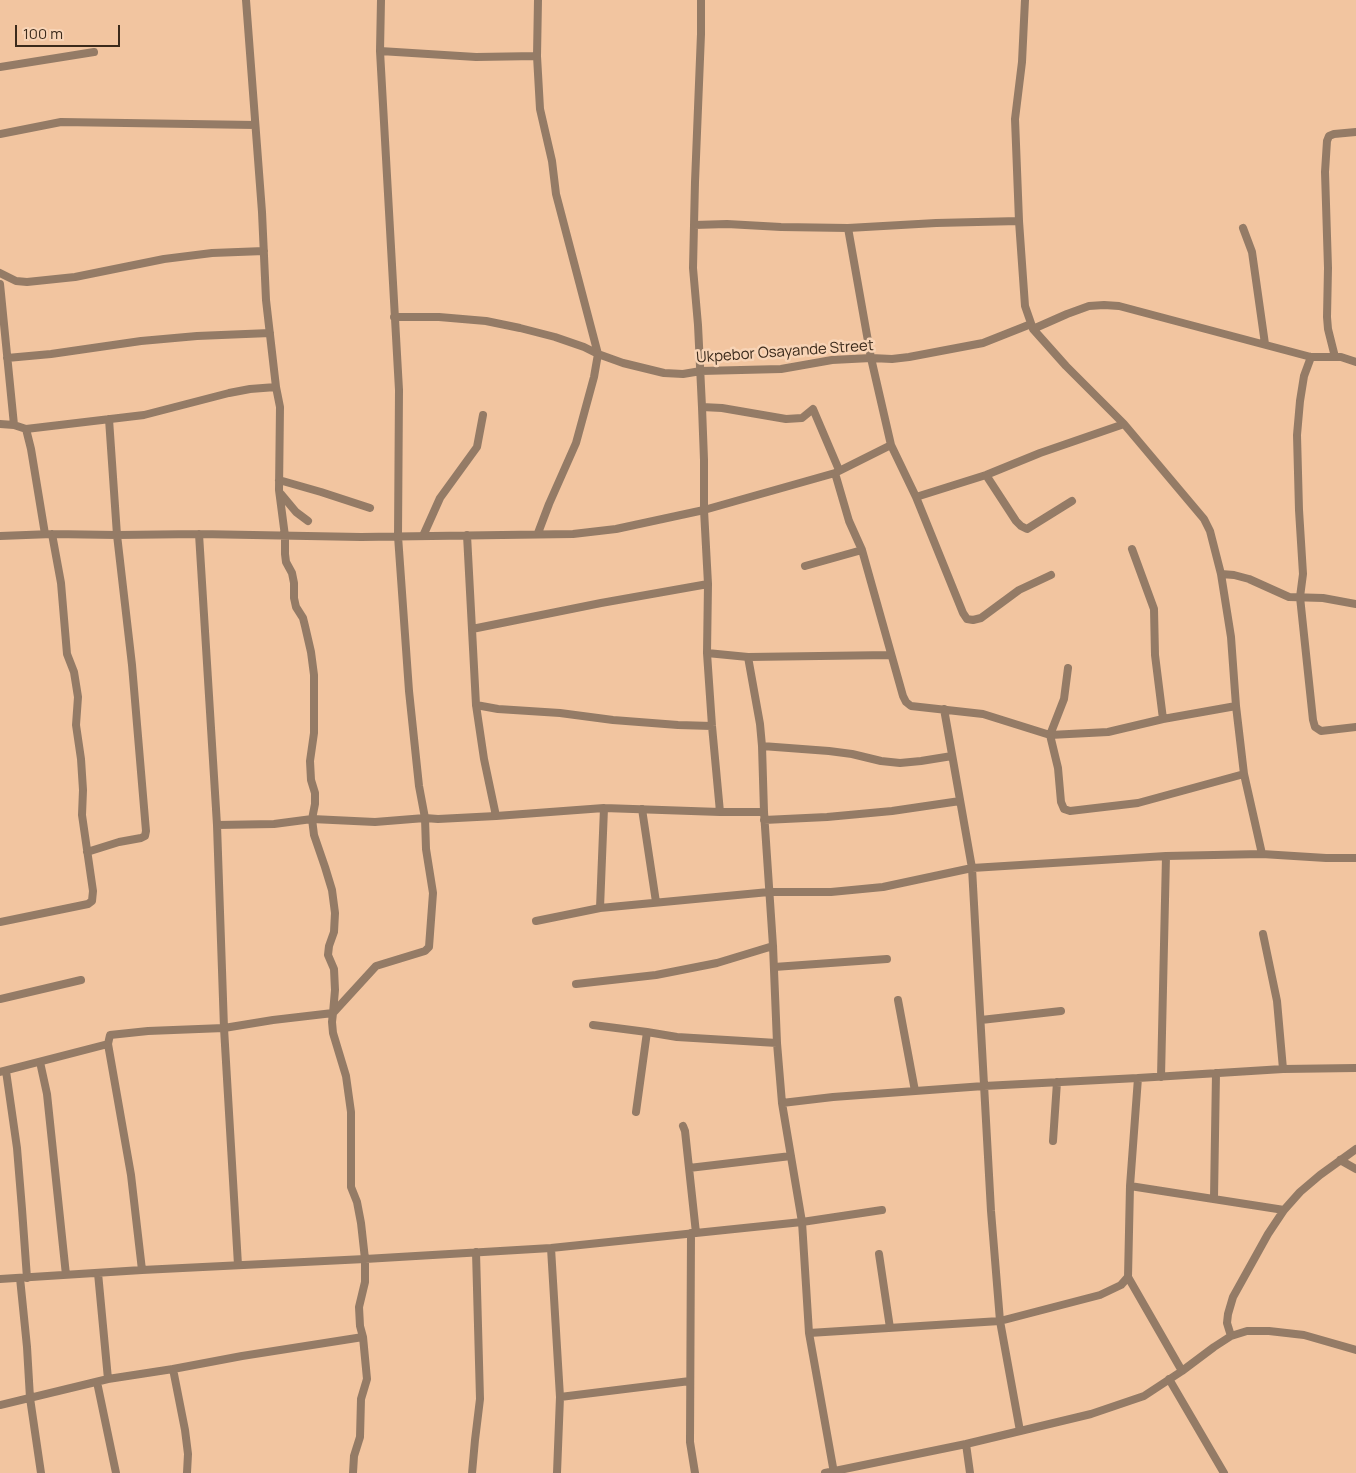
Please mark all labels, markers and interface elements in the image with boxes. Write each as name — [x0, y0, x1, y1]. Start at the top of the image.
scale bar — [18, 15, 122, 47]
text: 100 m — [23, 23, 63, 44]
street label: Ukpebor Osayande Street — [696, 337, 874, 367]

